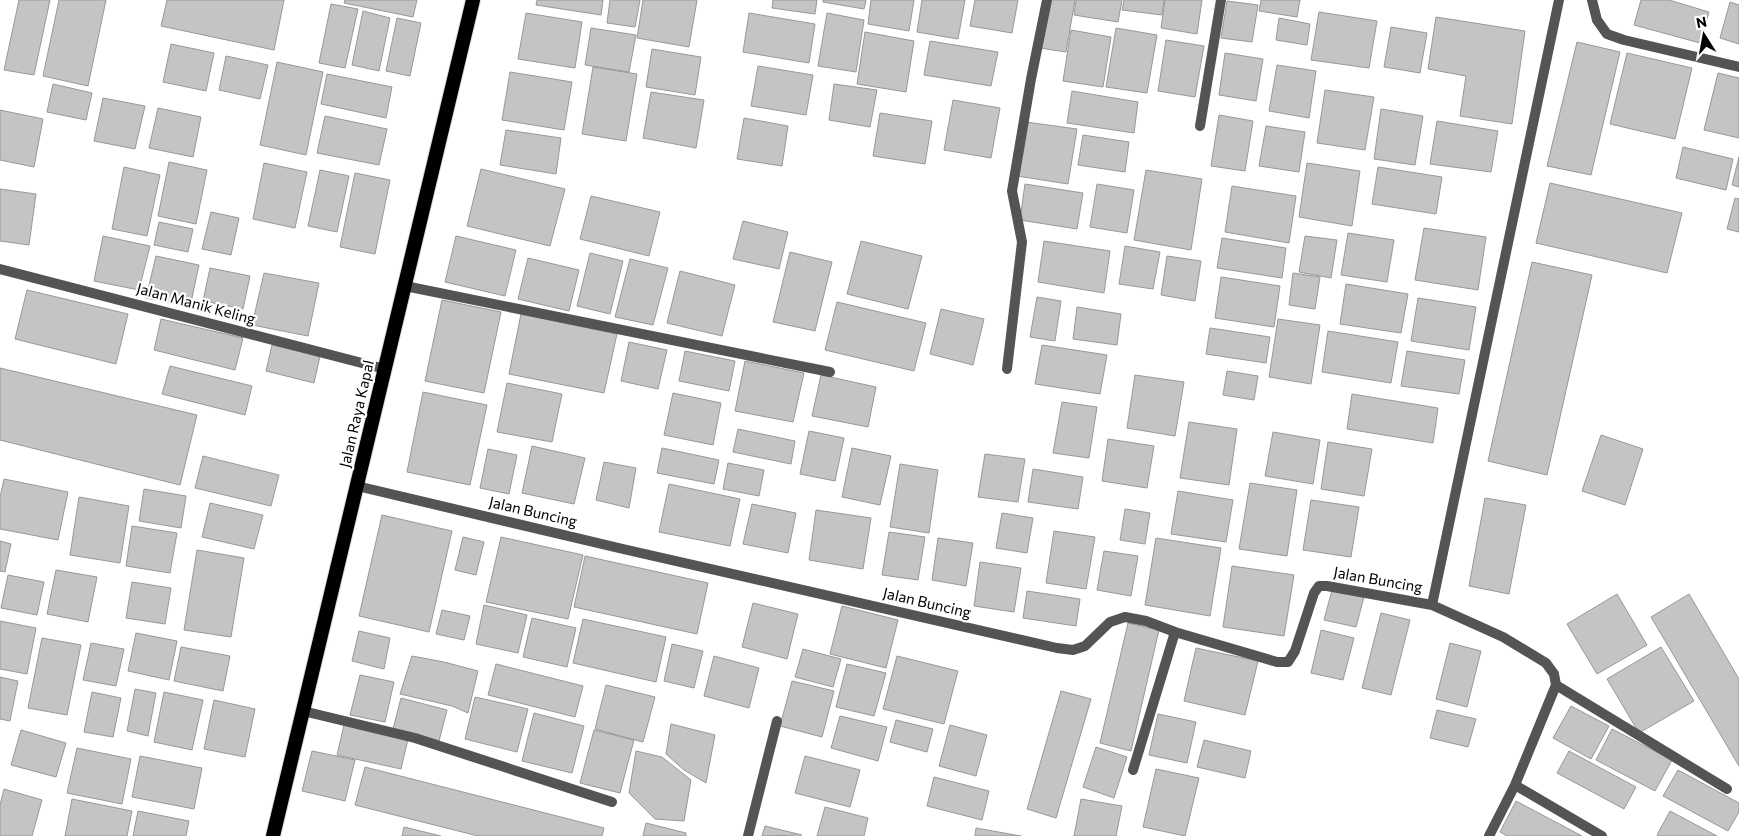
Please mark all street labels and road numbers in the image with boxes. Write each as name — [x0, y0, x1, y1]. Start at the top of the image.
street label: Jalan Manik Keling — [135, 278, 258, 328]
street label: Jalan Raya Kapal — [335, 358, 377, 469]
street label: Jalan Buncing — [487, 492, 579, 530]
street label: Jalan Buncing — [1332, 562, 1424, 596]
street label: Jalan Buncing — [881, 583, 973, 621]

